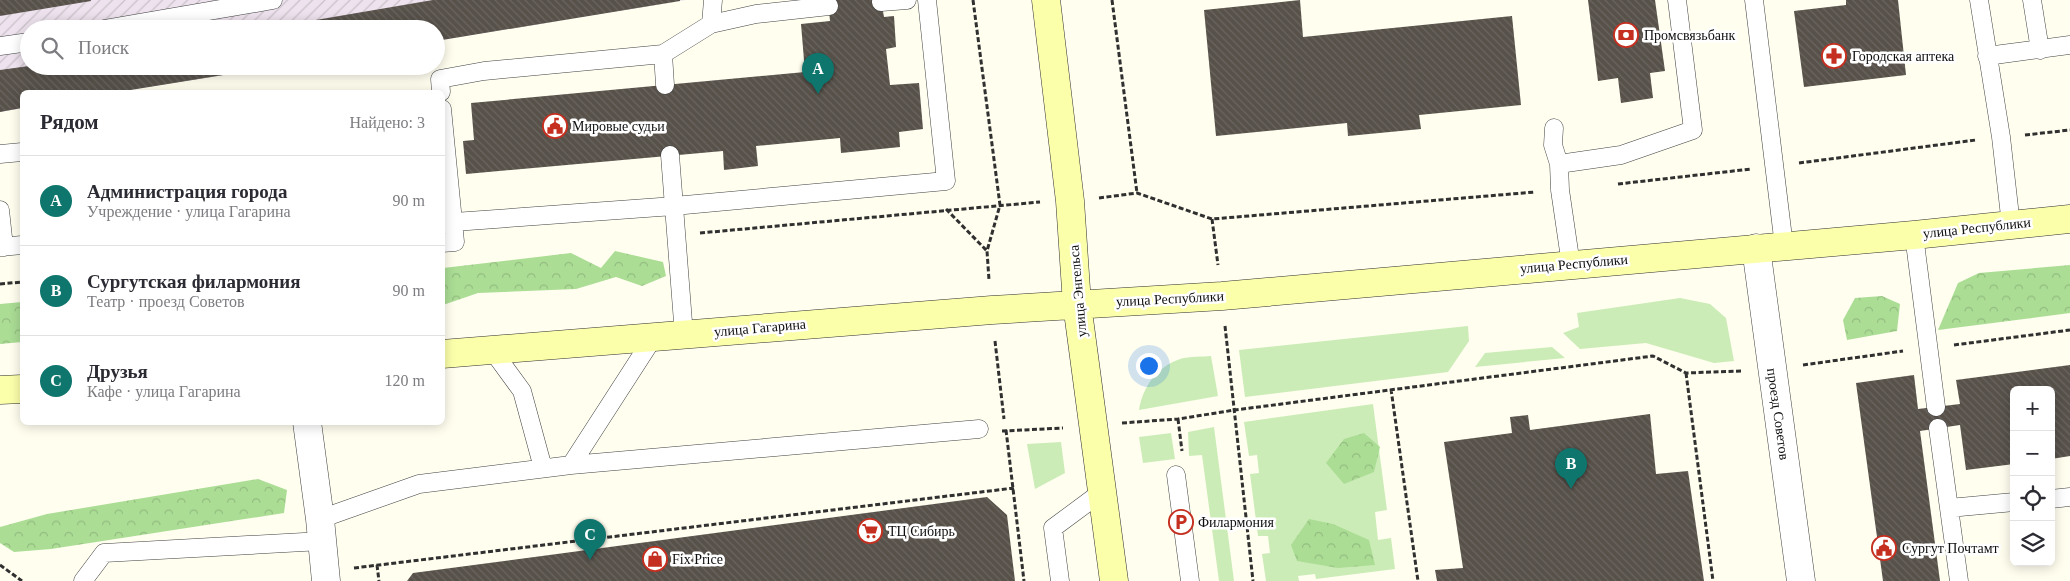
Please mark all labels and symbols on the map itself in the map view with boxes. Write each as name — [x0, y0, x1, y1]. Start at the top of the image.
bank icon: Промсвязьбанк — [1613, 22, 1639, 48]
place label: Промсвязьбанк — [1644, 28, 1736, 43]
pharmacy icon: Городская аптека — [1821, 43, 1847, 69]
place label: Городская аптека — [1852, 49, 1955, 64]
pin: A — [802, 53, 834, 94]
public building icon: Мировые судьи — [542, 113, 568, 139]
place label: Мировые судьи — [572, 119, 665, 134]
street label: улица Республики — [1922, 215, 2032, 241]
street label: улица Энгельса — [1066, 243, 1090, 338]
street label: улица Республики — [1519, 252, 1629, 276]
street label: улица Республики — [1116, 289, 1225, 309]
street label: улица Гагарина — [713, 316, 807, 339]
your location — [1136, 353, 1162, 379]
street label: проезд Советов — [1764, 367, 1792, 461]
pin: B — [1555, 448, 1587, 489]
parking icon: Филармония — [1168, 509, 1194, 535]
place label: Филармония — [1198, 515, 1274, 530]
supermarket icon: ТЦ Сибирь — [857, 518, 883, 544]
pin: C — [574, 519, 606, 560]
place label: ТЦ Сибирь — [888, 524, 955, 539]
public building icon: Сургут Почтамт — [1871, 535, 1897, 561]
place label: Сургут Почтамт — [1902, 541, 1999, 556]
shop icon: Fix Price — [642, 546, 668, 572]
place label: Fix Price — [672, 552, 723, 567]

